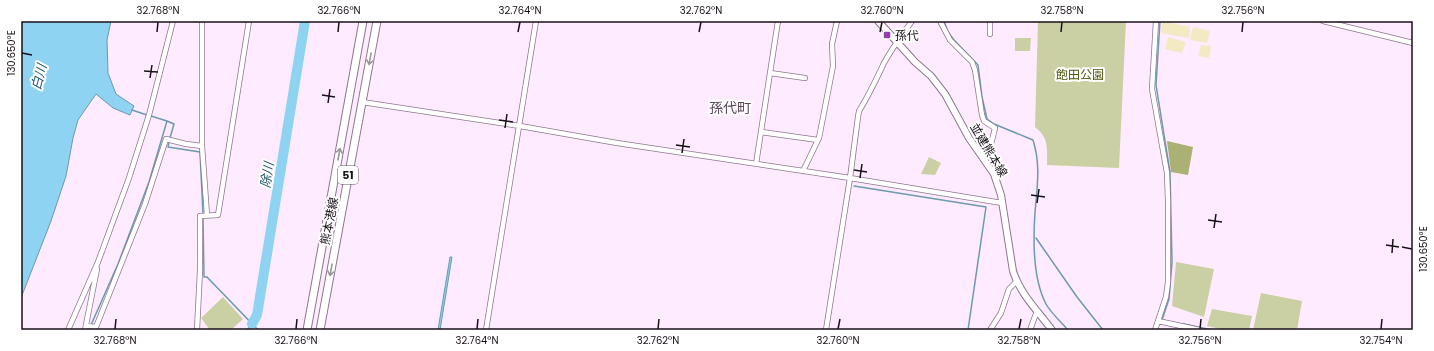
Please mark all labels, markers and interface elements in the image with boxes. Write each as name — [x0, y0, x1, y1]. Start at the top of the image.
text: 32.768°N — [137, 3, 180, 18]
text: 32.766°N — [317, 3, 361, 18]
text: 32.764°N — [499, 3, 541, 18]
text: 32.762°N — [680, 3, 722, 18]
text: 32.760°N — [861, 3, 903, 18]
text: 32.758°N — [1041, 3, 1083, 18]
text: 32.756°N — [1222, 3, 1264, 18]
place label: 孫代 — [895, 27, 919, 44]
text: 130.650°E — [4, 30, 19, 76]
marker: 孫代 — [882, 30, 892, 40]
one-way arrow — [366, 52, 374, 65]
water label: 白川 — [26, 60, 52, 92]
park label: 飽田公園 — [1056, 66, 1104, 83]
district label: 孫代町 — [709, 98, 751, 118]
street label: 並建熊本線 — [966, 120, 1012, 180]
one-way arrow — [335, 148, 343, 161]
water label: 除川 — [256, 159, 279, 189]
road number: 51 — [338, 166, 358, 184]
street label: 熊本港線 — [316, 196, 342, 246]
text: 130.650°E — [1416, 226, 1431, 272]
one-way arrow — [326, 263, 334, 276]
text: 32.768°N — [94, 333, 137, 348]
text: 32.766°N — [274, 333, 318, 348]
text: 32.764°N — [456, 333, 498, 348]
text: 32.762°N — [637, 333, 679, 348]
text: 32.760°N — [817, 333, 859, 348]
text: 32.758°N — [998, 333, 1040, 348]
text: 32.756°N — [1179, 333, 1221, 348]
text: 32.754°N — [1360, 333, 1402, 348]

